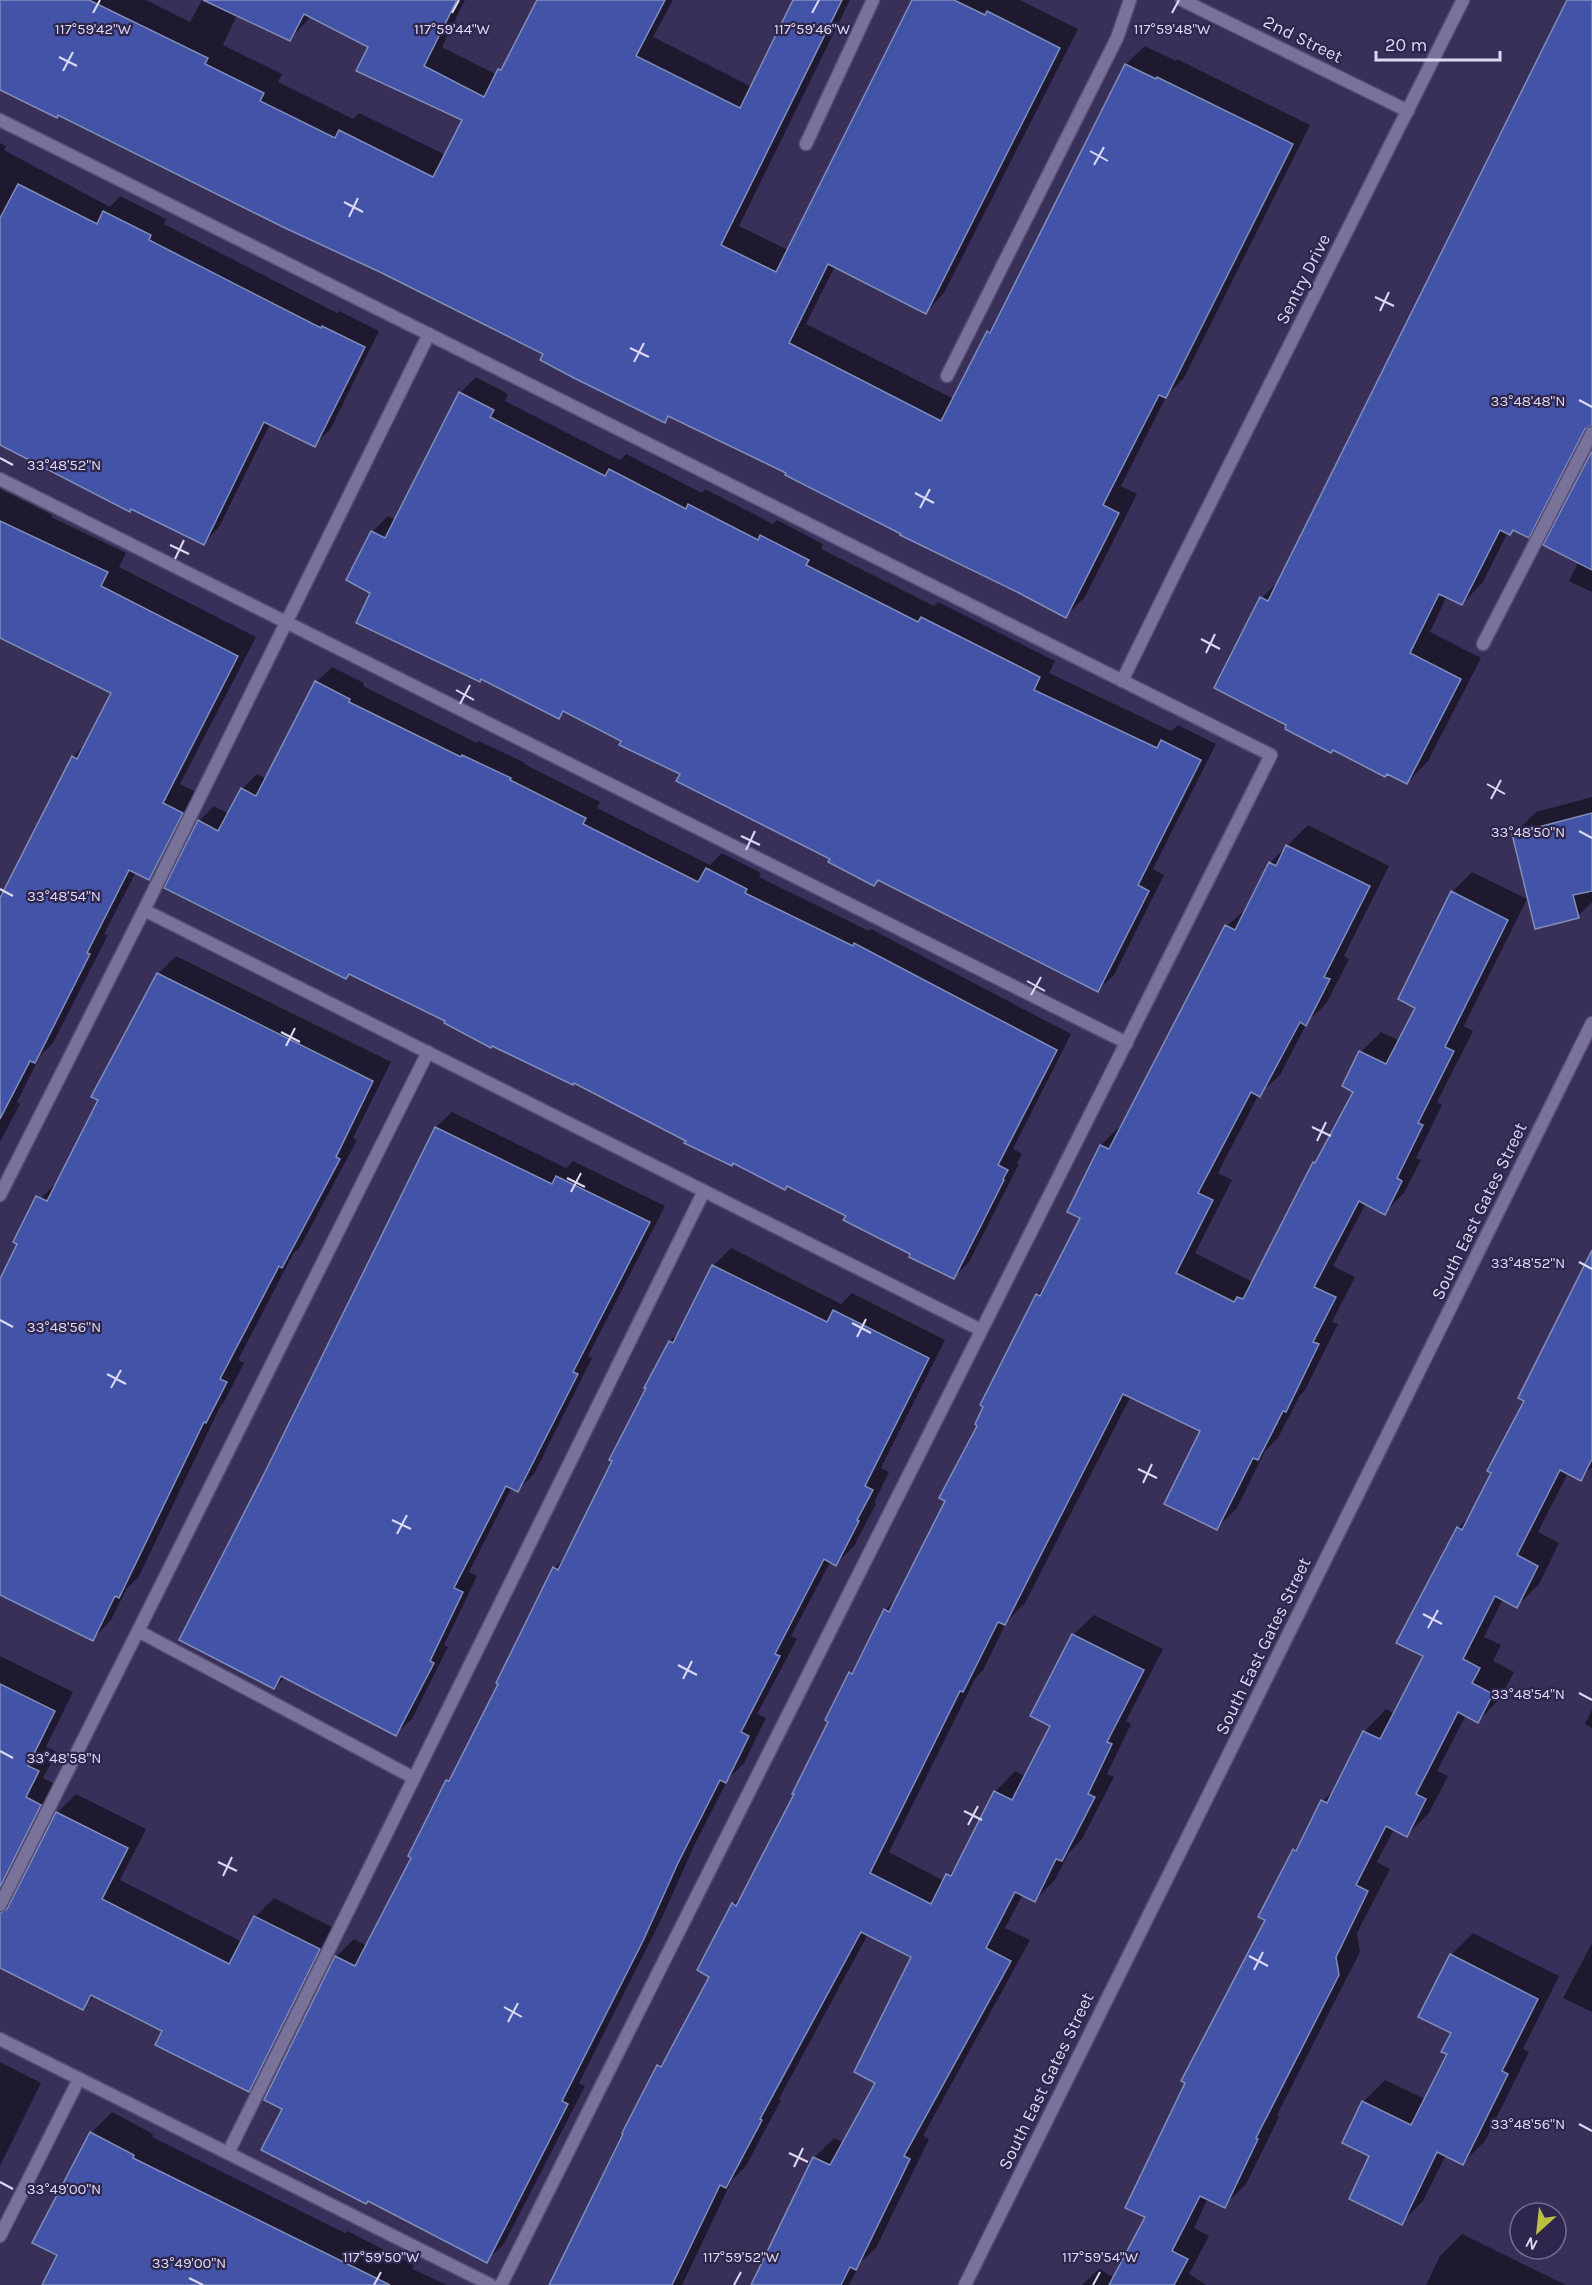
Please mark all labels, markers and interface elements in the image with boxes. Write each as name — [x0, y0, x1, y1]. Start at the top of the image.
street label: 2nd Street — [1260, 10, 1347, 68]
text: 117°59'42"W — [55, 20, 132, 38]
text: 117°59'44"W — [414, 20, 491, 38]
text: 117°59'46"W — [774, 20, 851, 38]
text: 117°59'48"W — [1134, 20, 1211, 38]
scale bar — [1376, 24, 1500, 62]
text: 20 m — [1385, 34, 1427, 56]
street label: Sentry Drive — [1271, 230, 1335, 328]
text: 33°48'48"N — [1491, 392, 1565, 410]
text: 33°48'52"N — [27, 456, 101, 474]
text: 33°48'50"N — [1491, 823, 1565, 841]
text: 33°48'54"N — [27, 887, 101, 905]
street label: South East Gates Street — [1426, 1118, 1532, 1303]
text: 33°48'52"N — [1491, 1254, 1565, 1272]
text: 33°48'56"N — [27, 1318, 101, 1336]
street label: South East Gates Street — [1210, 1553, 1316, 1738]
text: 33°48'54"N — [1491, 1685, 1565, 1703]
text: 33°48'58"N — [27, 1749, 101, 1767]
street label: South East Gates Street — [993, 1988, 1099, 2173]
text: 33°48'56"N — [1491, 2115, 1565, 2133]
text: 33°49'00"N — [27, 2180, 101, 2198]
north arrow — [1508, 2201, 1568, 2261]
text: N — [1522, 2233, 1541, 2255]
text: 117°59'50"W — [343, 2248, 420, 2266]
text: 117°59'52"W — [703, 2248, 780, 2266]
text: 117°59'54"W — [1062, 2248, 1139, 2266]
text: 33°49'00"N — [152, 2254, 226, 2272]

